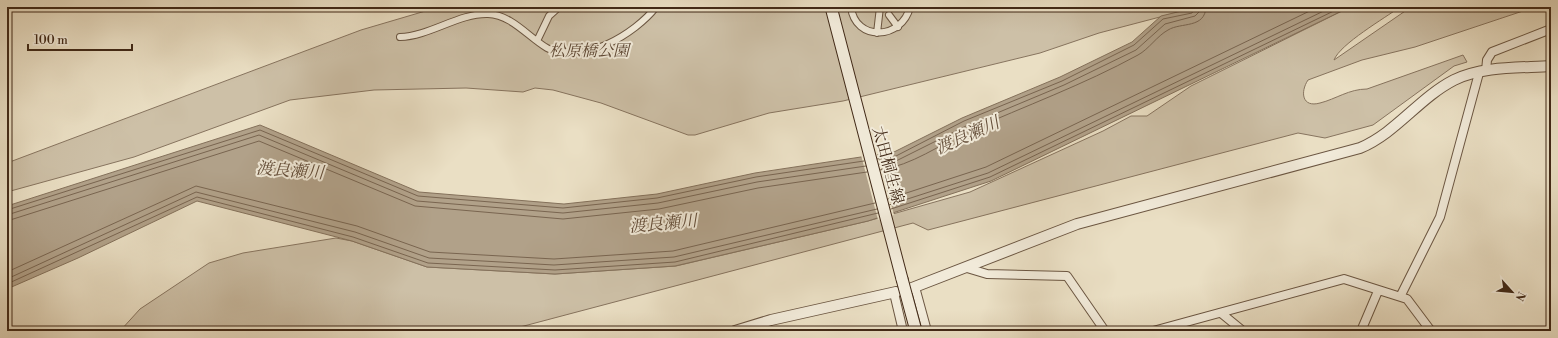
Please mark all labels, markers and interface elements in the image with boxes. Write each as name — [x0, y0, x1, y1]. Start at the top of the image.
scale bar — [28, 26, 132, 52]
text: 100 m — [34, 33, 68, 48]
park label: 松原橋公園 — [549, 41, 632, 61]
water label: 渡良瀬川 — [932, 111, 1005, 160]
street label: 太田桐生線 — [868, 124, 908, 206]
water label: 渡良瀬川 — [255, 158, 327, 184]
water label: 渡良瀬川 — [628, 210, 700, 238]
north arrow — [1492, 272, 1532, 312]
text: N — [1512, 289, 1528, 303]

